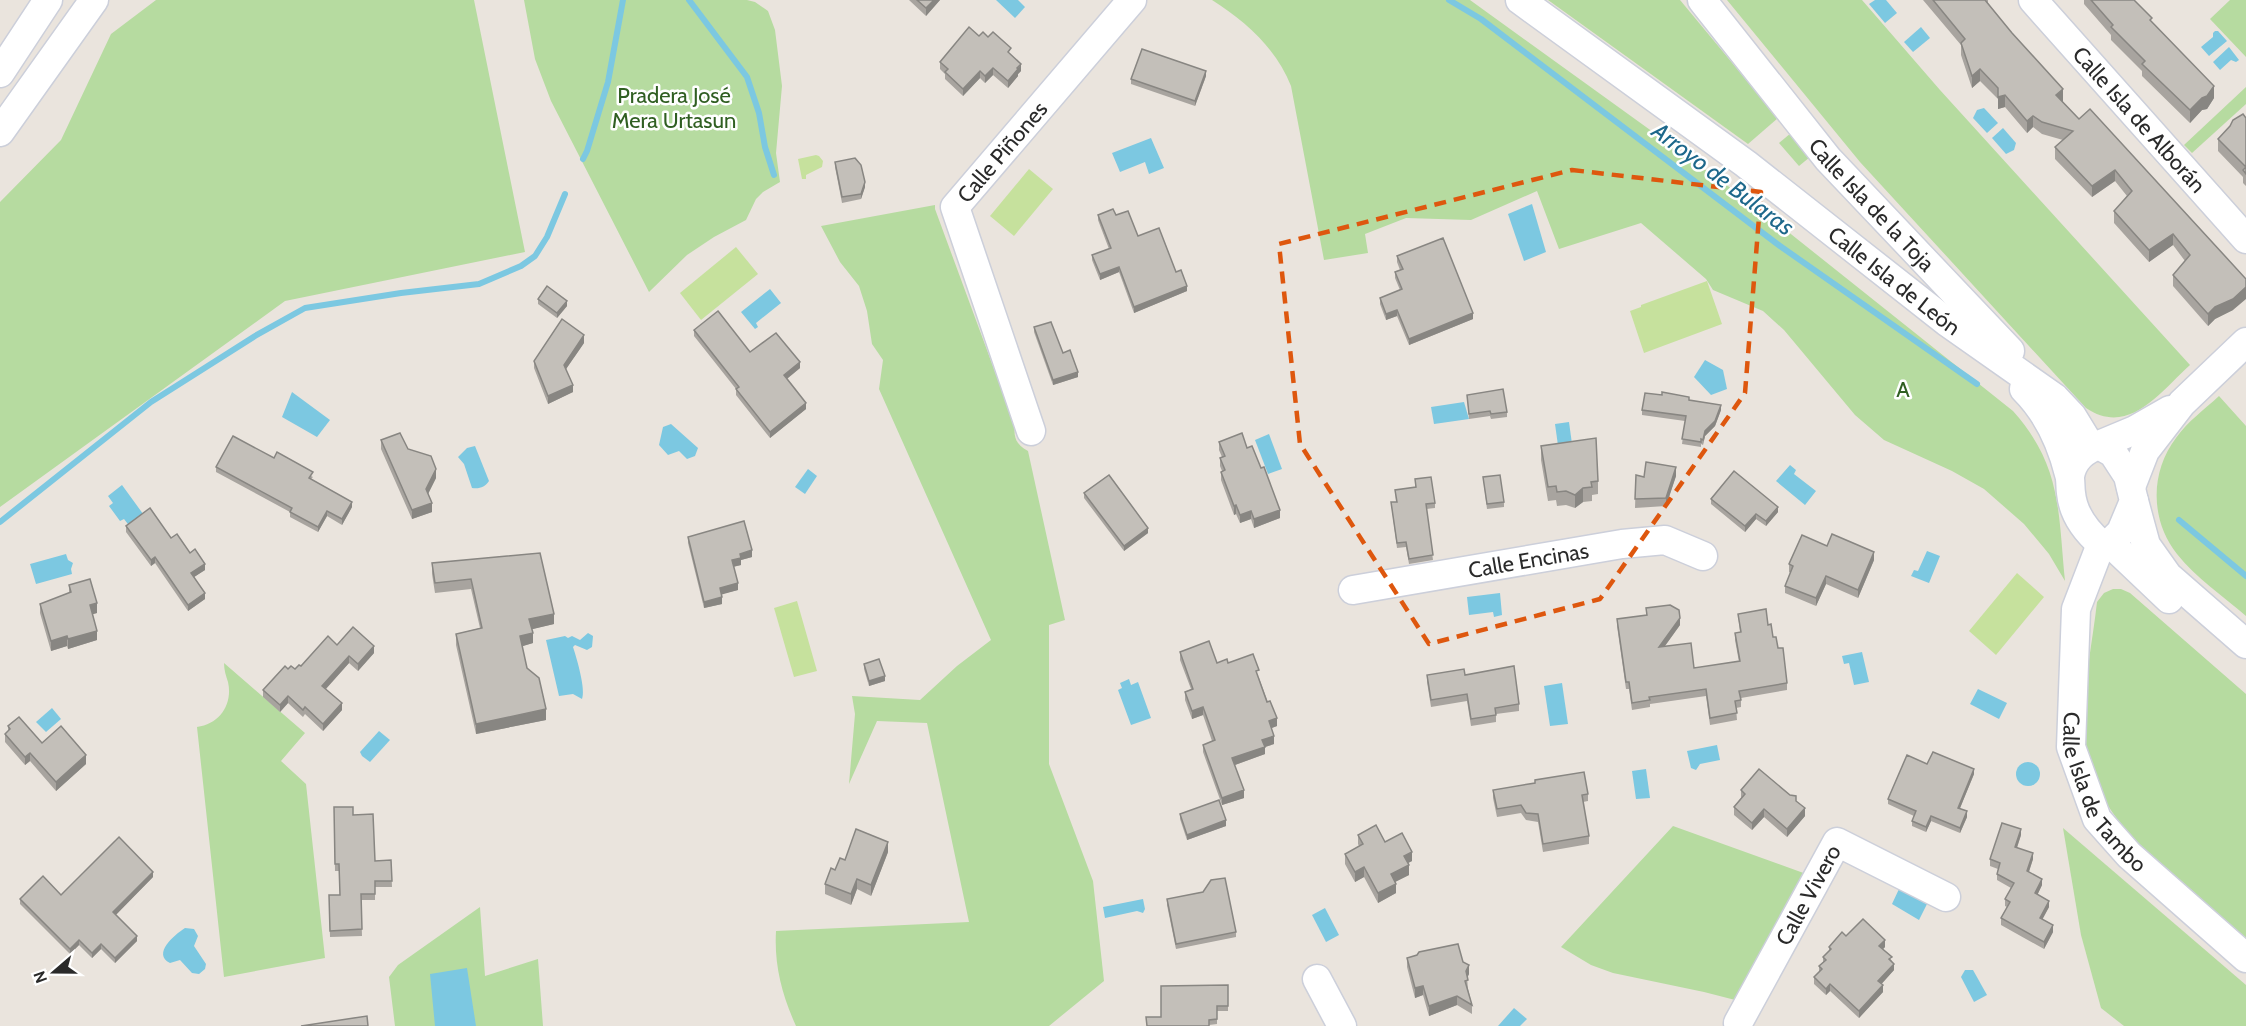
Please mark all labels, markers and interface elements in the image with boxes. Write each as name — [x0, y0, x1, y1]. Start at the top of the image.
street label: Calle Isla de Alborán — [2067, 41, 2211, 199]
park label: Pradera José Mera Urtasun — [612, 82, 736, 134]
street label: Calle Piñones — [952, 96, 1053, 208]
water label: Arroyo de Bularas — [1646, 115, 1800, 241]
street label: Calle Isla de la Toja — [1803, 133, 1940, 277]
street label: Calle Isla de León — [1823, 221, 1966, 341]
park label: A — [1896, 376, 1910, 403]
street label: Calle Encinas — [1466, 537, 1591, 584]
street label: Calle Isla de Tambo — [2057, 711, 2152, 878]
street label: Calle Vivero — [1770, 840, 1847, 950]
north arrow — [24, 942, 84, 1002]
text: N — [30, 968, 51, 986]

